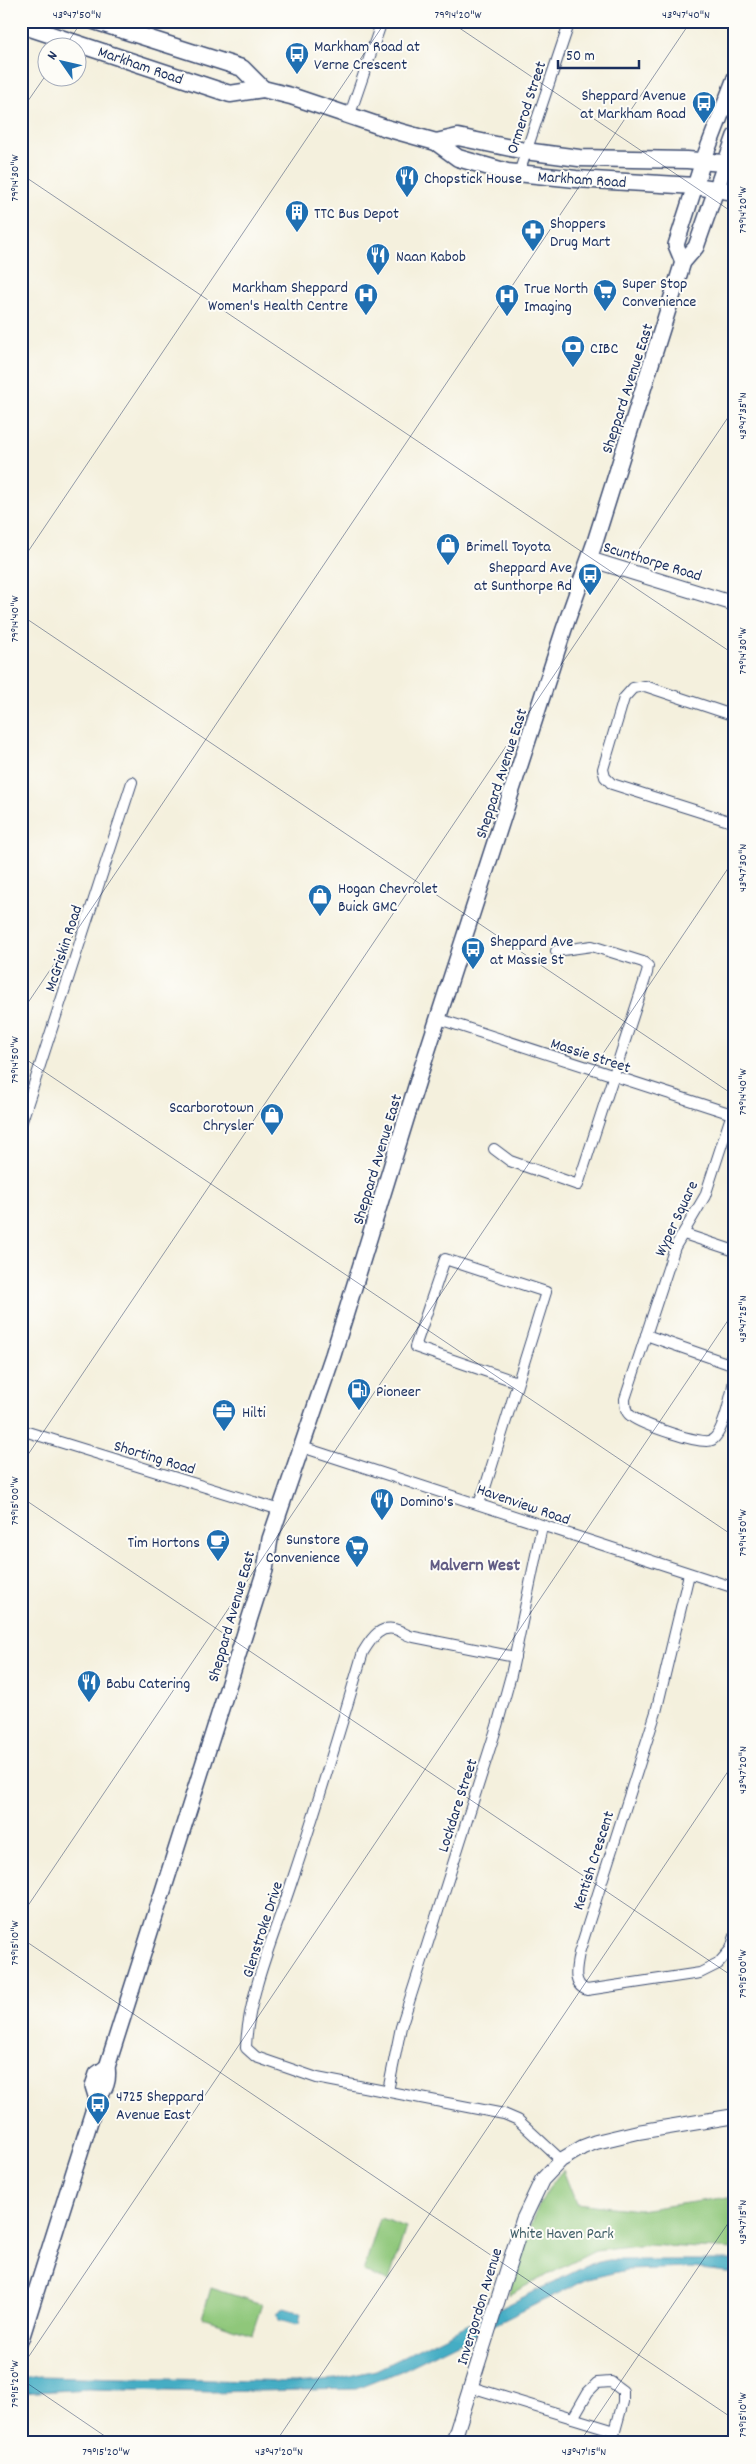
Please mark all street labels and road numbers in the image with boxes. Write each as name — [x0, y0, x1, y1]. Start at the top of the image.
street label: Markham Road — [94, 41, 186, 92]
street label: Ormerod Street — [502, 58, 553, 157]
street label: Markham Road — [537, 166, 627, 195]
street label: Sheppard Avenue East — [596, 321, 660, 457]
street label: Scunthorpe Road — [600, 536, 704, 588]
street label: Sheppard Avenue East — [470, 706, 534, 842]
street label: McGriskin Road — [40, 902, 89, 995]
street label: Massie Street — [547, 1033, 633, 1080]
street label: Sheppard Avenue East — [348, 1091, 409, 1228]
street label: Wyper Square — [650, 1177, 705, 1261]
street label: Shorting Road — [111, 1435, 198, 1482]
street label: Havenview Road — [473, 1479, 573, 1532]
street label: Sheppard Avenue East — [203, 1548, 262, 1685]
street label: Lockdare Street — [432, 1756, 484, 1856]
street label: Kentish Crescent — [568, 1808, 621, 1913]
street label: Glenstroke Drive — [237, 1879, 290, 1981]
street label: Invergordon Avenue — [452, 2245, 509, 2368]

